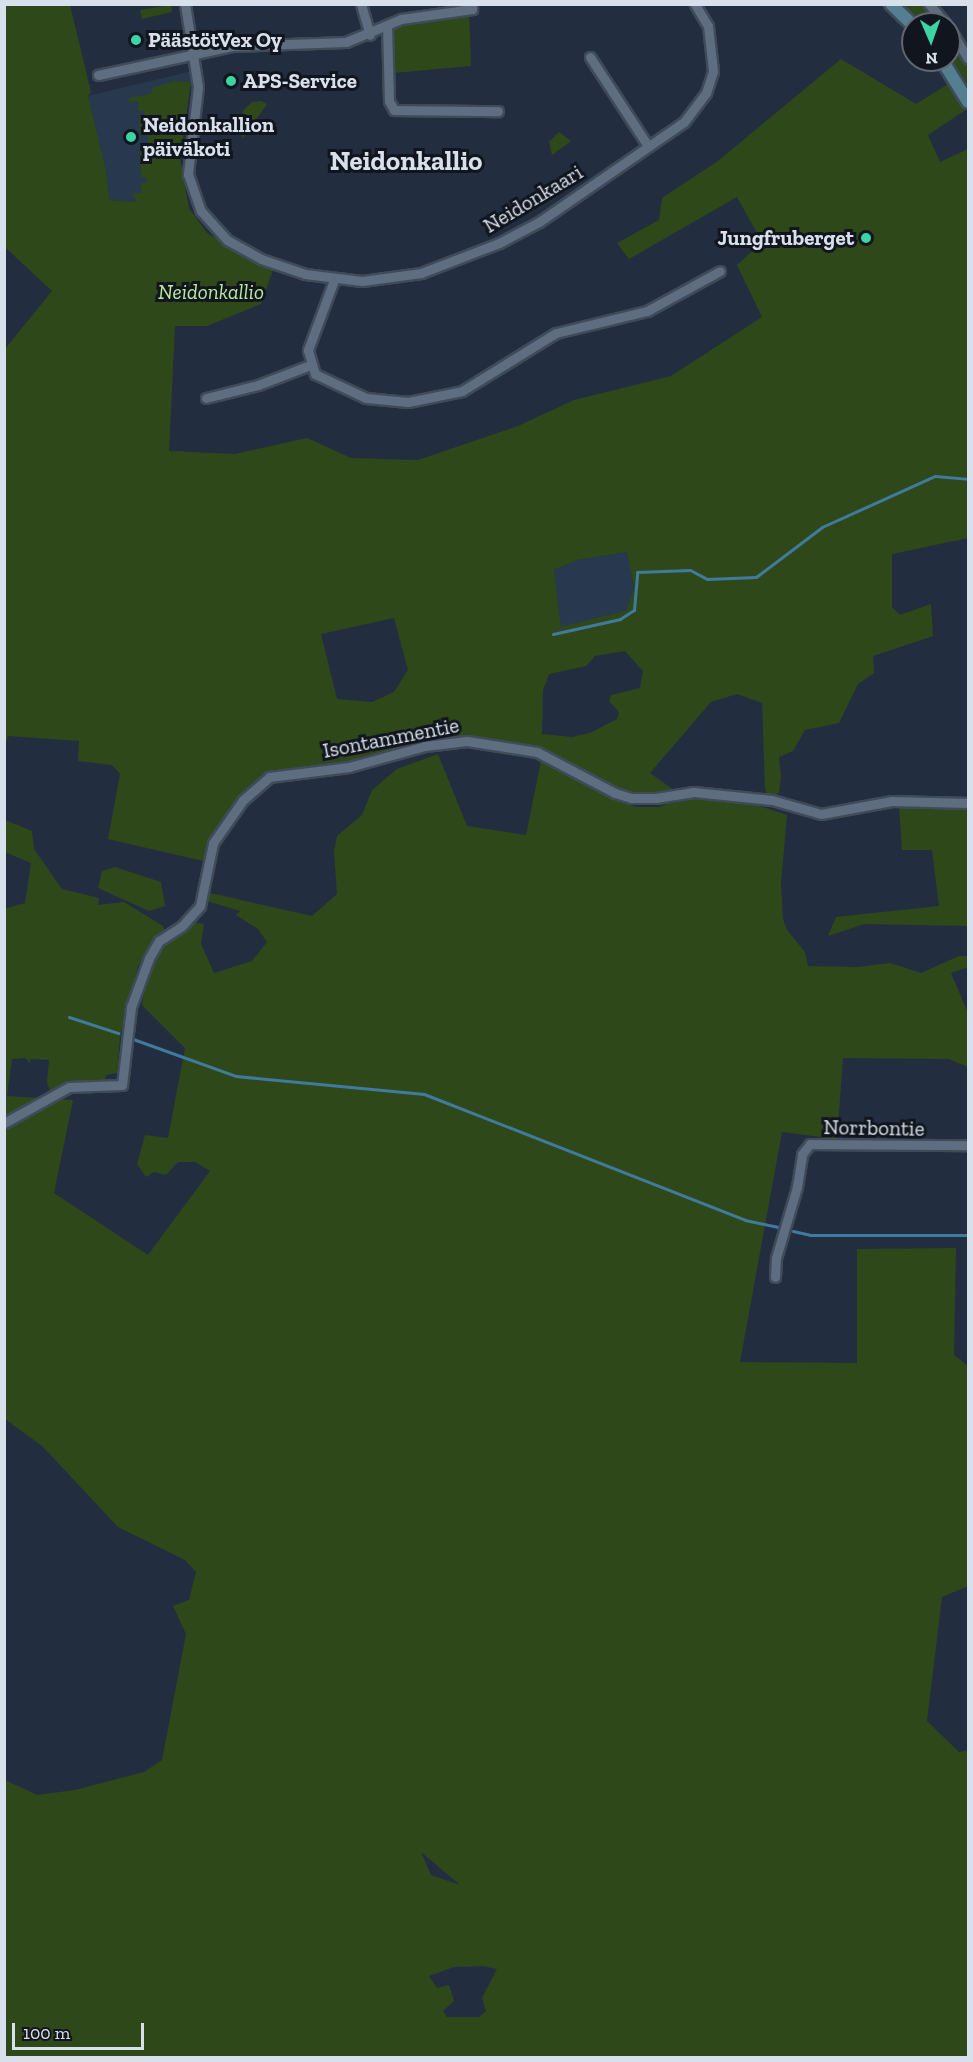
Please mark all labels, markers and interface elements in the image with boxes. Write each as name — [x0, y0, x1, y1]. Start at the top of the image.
north arrow — [901, 12, 961, 72]
place label: PäästötVex Oy — [148, 27, 282, 53]
marker: PäästötVex Oy — [129, 33, 143, 47]
text: N — [925, 49, 938, 68]
place label: APS-Service — [243, 68, 357, 94]
marker: APS-Service — [224, 74, 238, 88]
place label: Neidonkallion päiväkoti — [143, 112, 274, 162]
marker: Neidonkallion päiväkoti — [124, 130, 138, 144]
district label: Neidonkallio — [330, 146, 482, 178]
street label: Neidonkaari — [479, 160, 587, 238]
place label: Jungfruberget — [717, 225, 854, 251]
marker: Jungfruberget — [859, 231, 873, 245]
park label: Neidonkallio — [158, 279, 264, 305]
street label: Isontammentie — [321, 712, 461, 764]
street label: Norrbontie — [823, 1115, 925, 1141]
scale bar — [15, 2011, 147, 2049]
text: 100 m — [23, 2022, 70, 2044]

